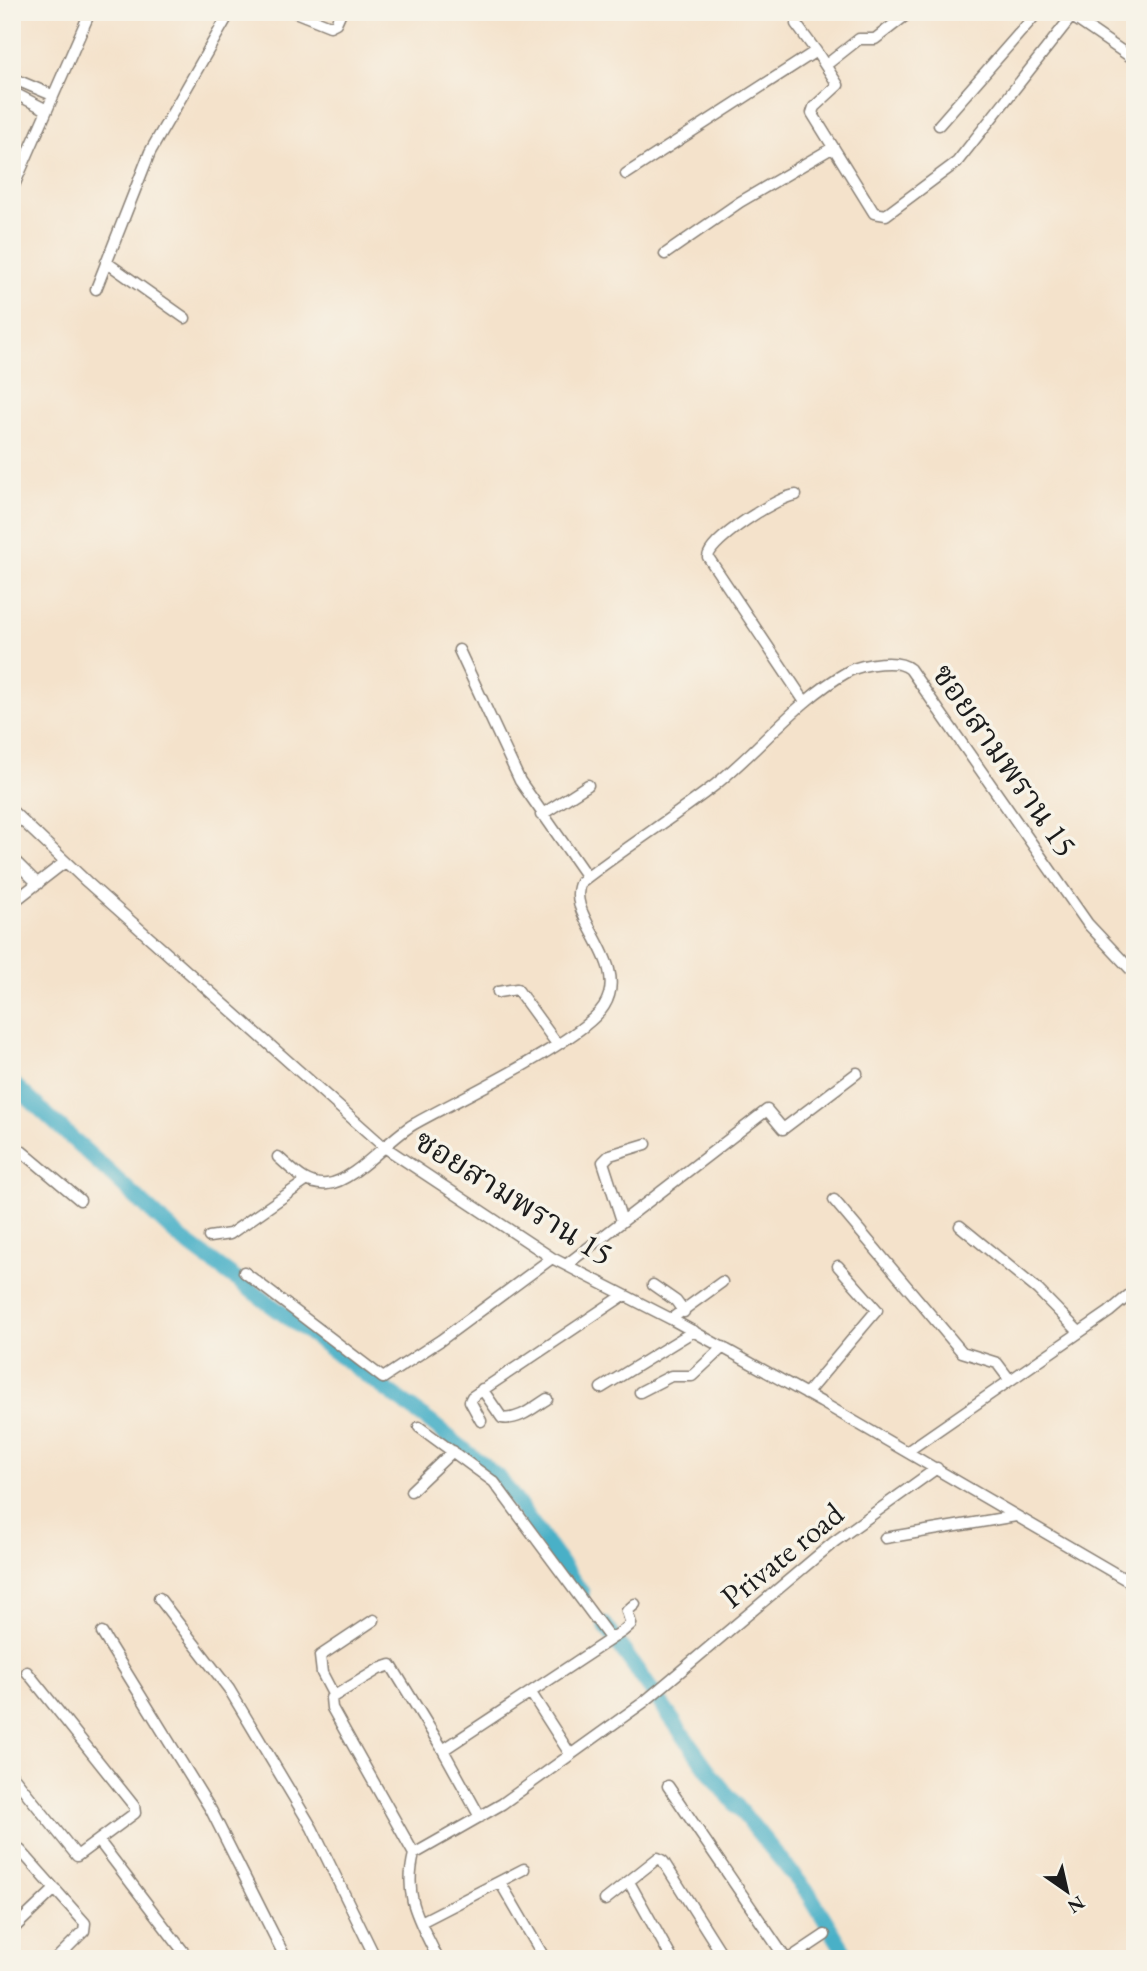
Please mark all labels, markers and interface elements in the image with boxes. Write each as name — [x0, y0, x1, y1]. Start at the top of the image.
street label: ซอยสามพราน 15 — [923, 655, 1087, 865]
street label: ซอยสามพราน 15 — [407, 1119, 621, 1275]
street label: Private road — [712, 1492, 853, 1617]
north arrow — [1032, 1856, 1102, 1926]
text: N — [1062, 1890, 1090, 1920]

